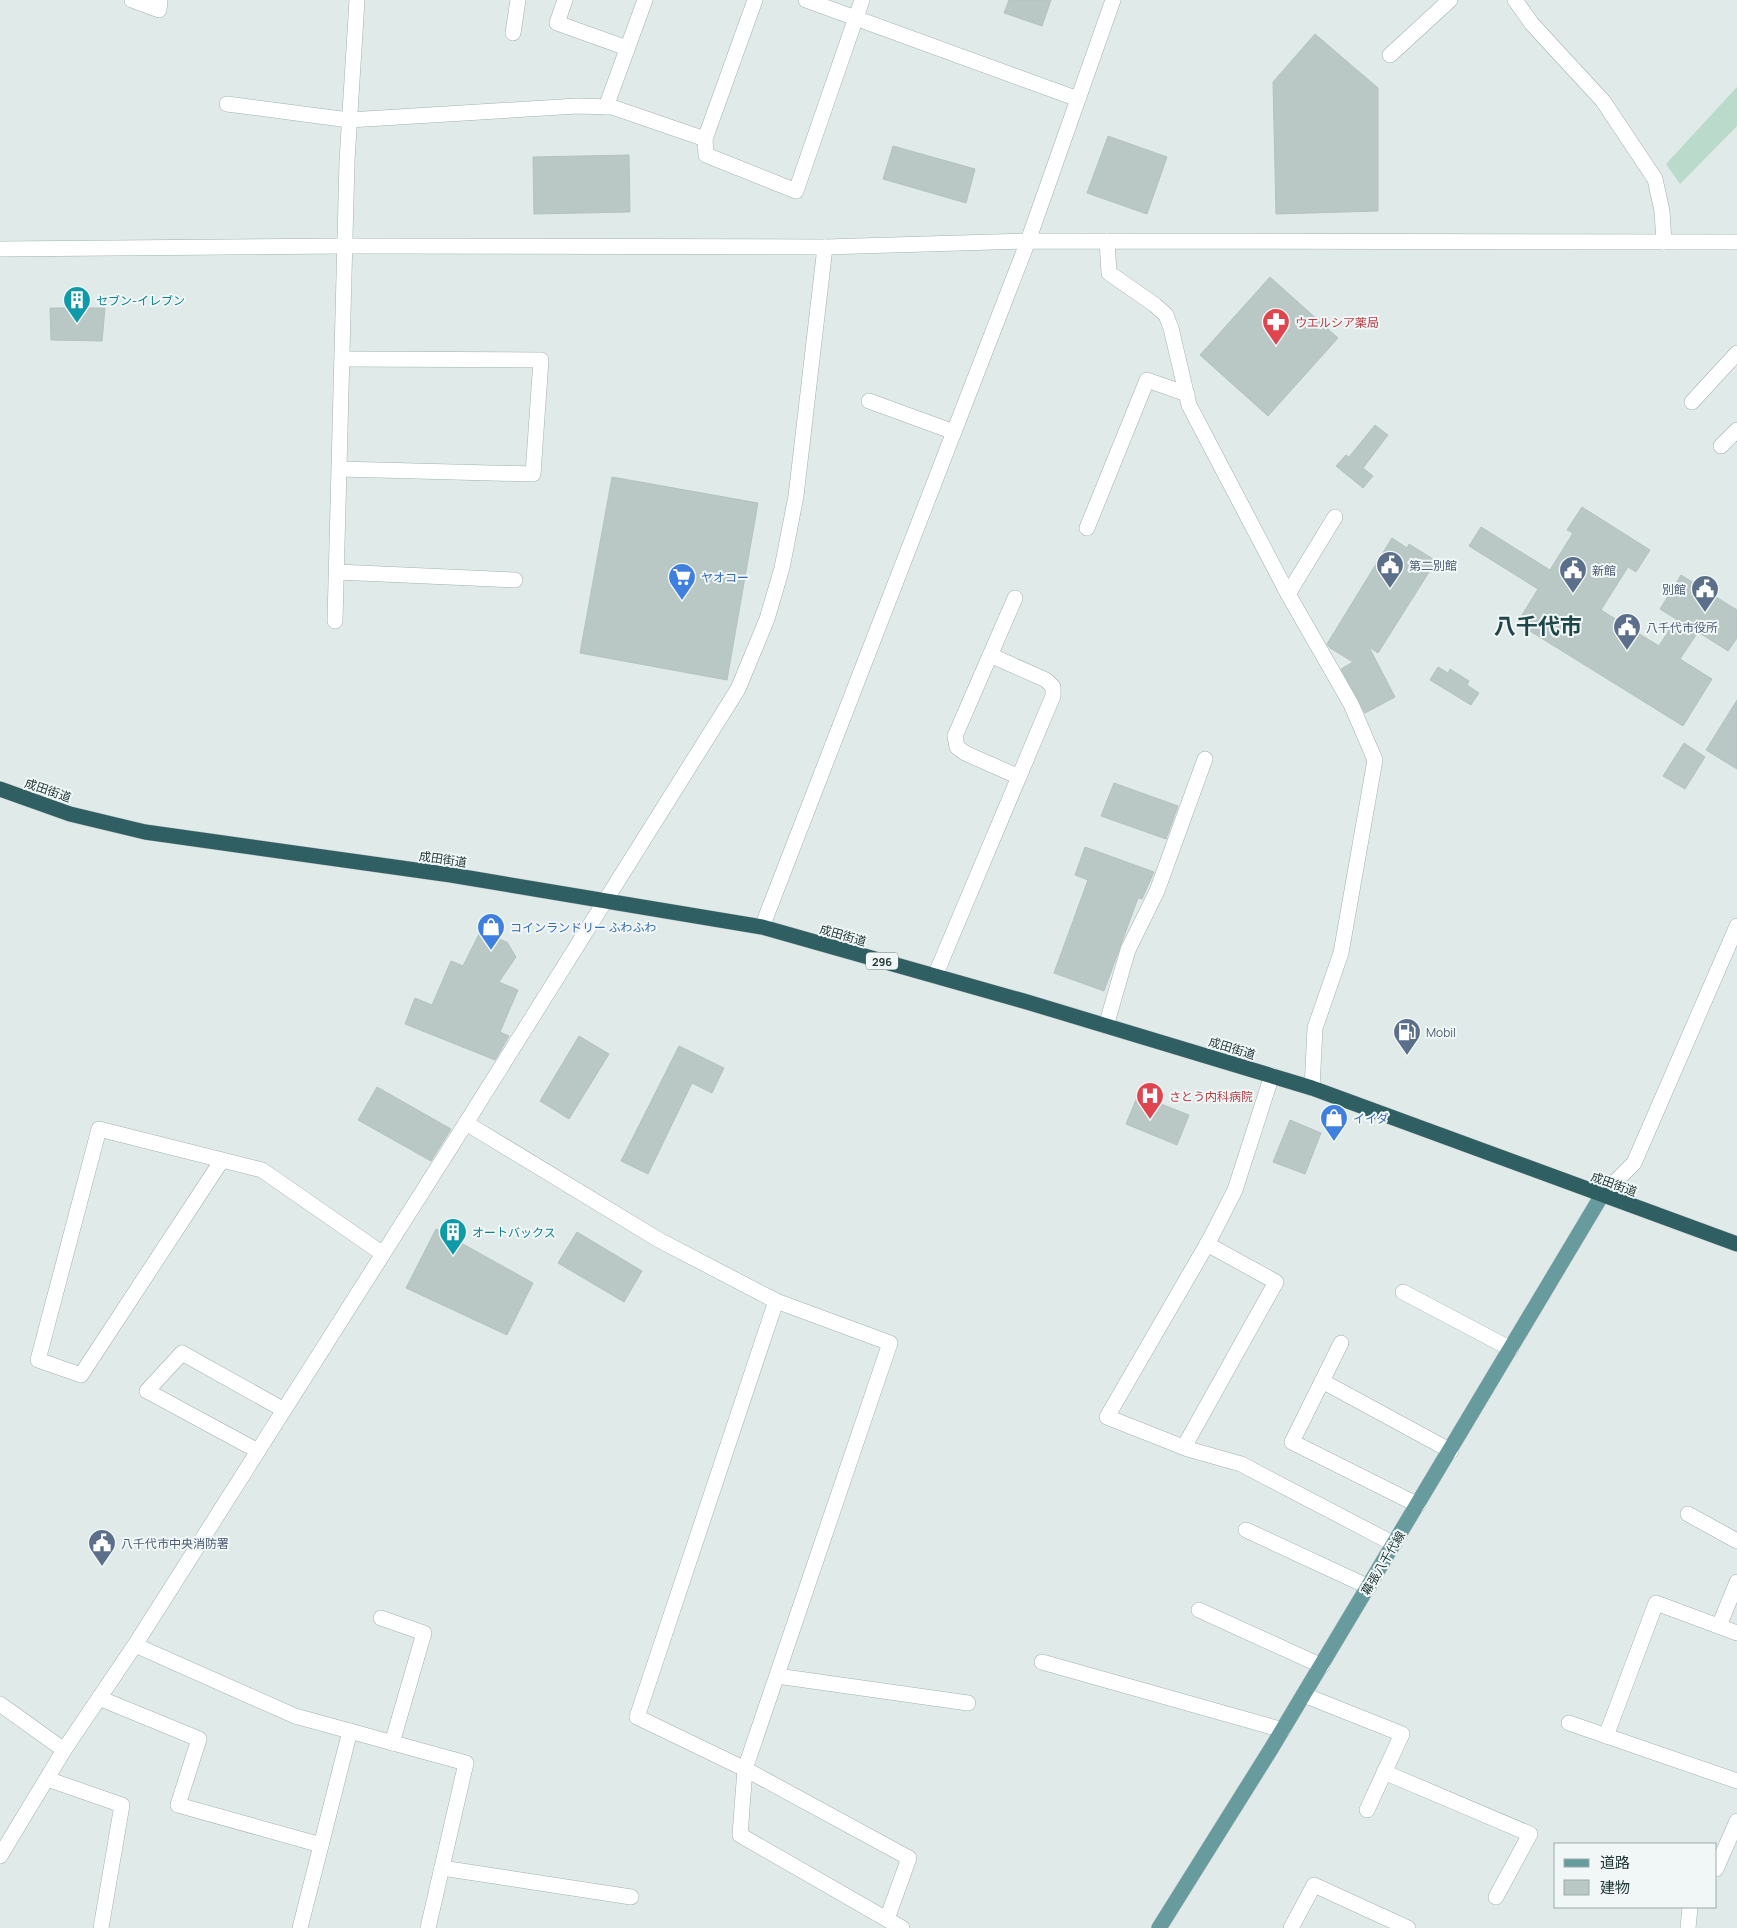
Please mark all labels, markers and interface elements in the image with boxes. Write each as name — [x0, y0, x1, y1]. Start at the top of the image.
building icon: セブン-イレブン — [62, 285, 92, 324]
place label: セブン-イレブン — [96, 292, 185, 309]
pharmacy icon: ウエルシア薬局 — [1261, 307, 1291, 346]
place label: ウエルシア薬局 — [1295, 314, 1379, 331]
public building icon: 第二別館 — [1375, 550, 1405, 589]
public building icon: 新館 — [1558, 555, 1588, 594]
place label: 第二別館 — [1409, 557, 1457, 574]
supermarket icon: ヤオコー — [667, 562, 697, 601]
place label: 新館 — [1592, 562, 1616, 579]
place label: ヤオコー — [701, 569, 749, 586]
public building icon: 別館 — [1690, 574, 1720, 613]
place label: 別館 — [1662, 581, 1686, 598]
district label: 八千代市 — [1494, 611, 1582, 641]
public building icon: 八千代市役所 — [1612, 612, 1642, 651]
place label: 八千代市役所 — [1646, 619, 1718, 636]
street label: 成田街道 — [23, 774, 73, 806]
street label: 成田街道 — [418, 847, 468, 871]
shop icon: コインランドリー ふわふわ — [476, 912, 506, 951]
place label: コインランドリー ふわふわ — [510, 919, 656, 936]
street label: 成田街道 — [818, 920, 868, 950]
road number: 296 — [866, 952, 898, 969]
fuel station icon: Mobil — [1392, 1017, 1422, 1056]
place label: Mobil — [1426, 1024, 1456, 1041]
street label: 成田街道 — [1207, 1033, 1257, 1063]
hospital icon: さとう内科病院 — [1135, 1081, 1165, 1120]
place label: さとう内科病院 — [1169, 1088, 1253, 1105]
shop icon: イイダ — [1319, 1103, 1349, 1142]
place label: イイダ — [1353, 1110, 1389, 1127]
street label: 成田街道 — [1589, 1168, 1639, 1200]
building icon: オートバックス — [438, 1217, 468, 1256]
place label: オートバックス — [472, 1224, 556, 1241]
public building icon: 八千代市中央消防署 — [87, 1528, 117, 1567]
street label: 幕張八千代線 — [1357, 1528, 1409, 1598]
place label: 八千代市中央消防署 — [121, 1535, 229, 1552]
legend — [1554, 1843, 1717, 1908]
text: 道路 — [1600, 1852, 1630, 1873]
text: 建物 — [1600, 1877, 1630, 1898]

